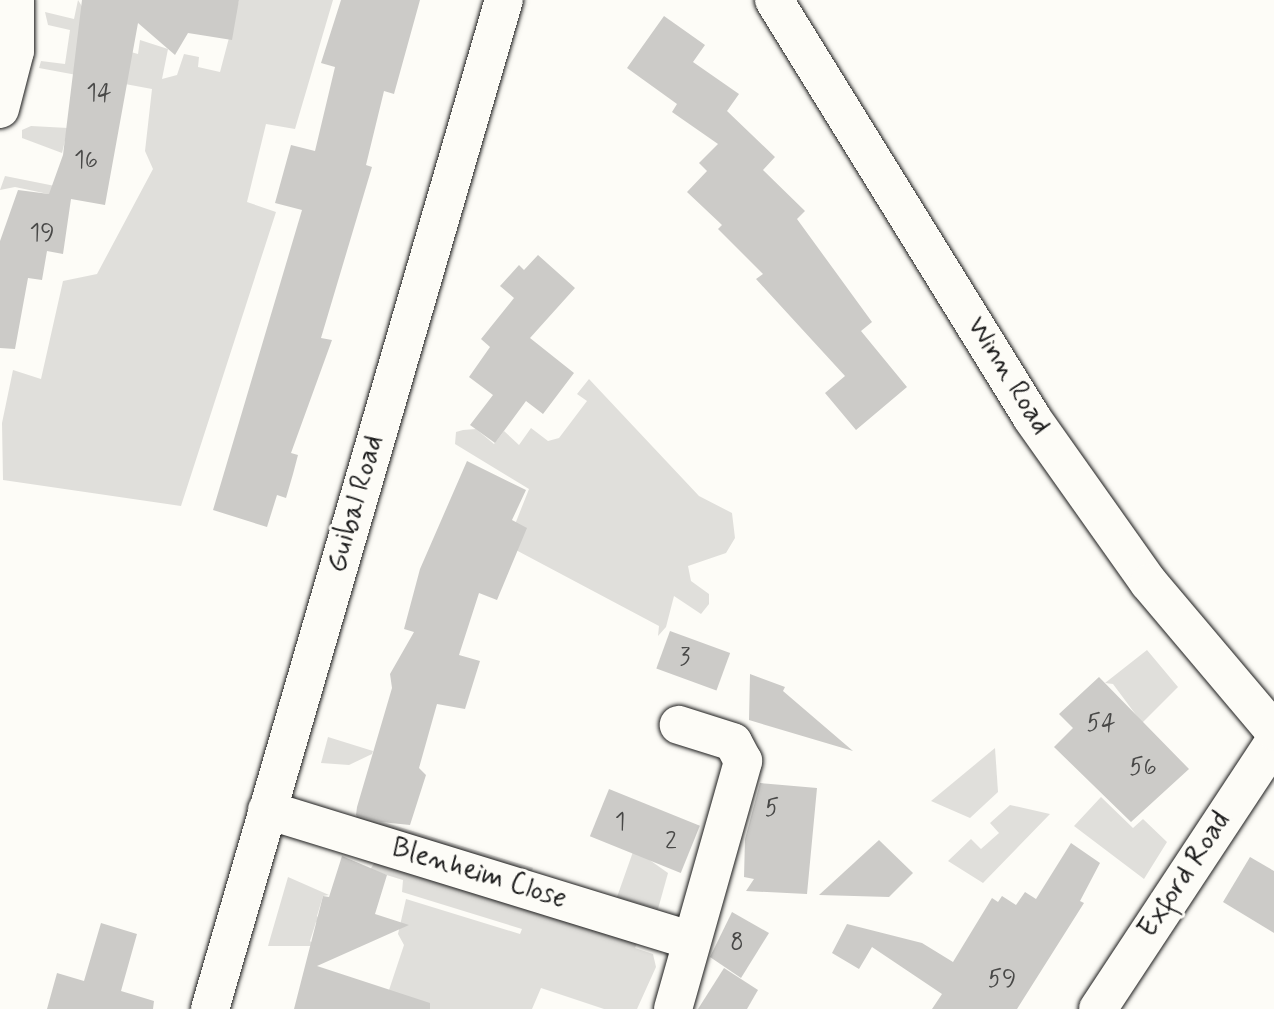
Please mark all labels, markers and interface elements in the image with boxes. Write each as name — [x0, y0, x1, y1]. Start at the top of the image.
house number: 14 — [86, 80, 112, 108]
house number: 16 — [74, 147, 98, 175]
house number: 19 — [29, 220, 55, 248]
street label: Winn Road — [959, 311, 1057, 441]
street label: Guibal Road — [320, 432, 392, 576]
house number: 3 — [680, 644, 690, 672]
house number: 54 — [1087, 710, 1115, 738]
house number: 56 — [1129, 754, 1157, 782]
house number: 5 — [765, 795, 779, 823]
street label: Exford Road — [1132, 806, 1238, 944]
house number: 1 — [615, 809, 625, 837]
house number: 2 — [665, 828, 677, 856]
street label: Blenheim Close — [385, 831, 573, 917]
house number: 8 — [730, 929, 744, 957]
house number: 59 — [988, 966, 1016, 994]

